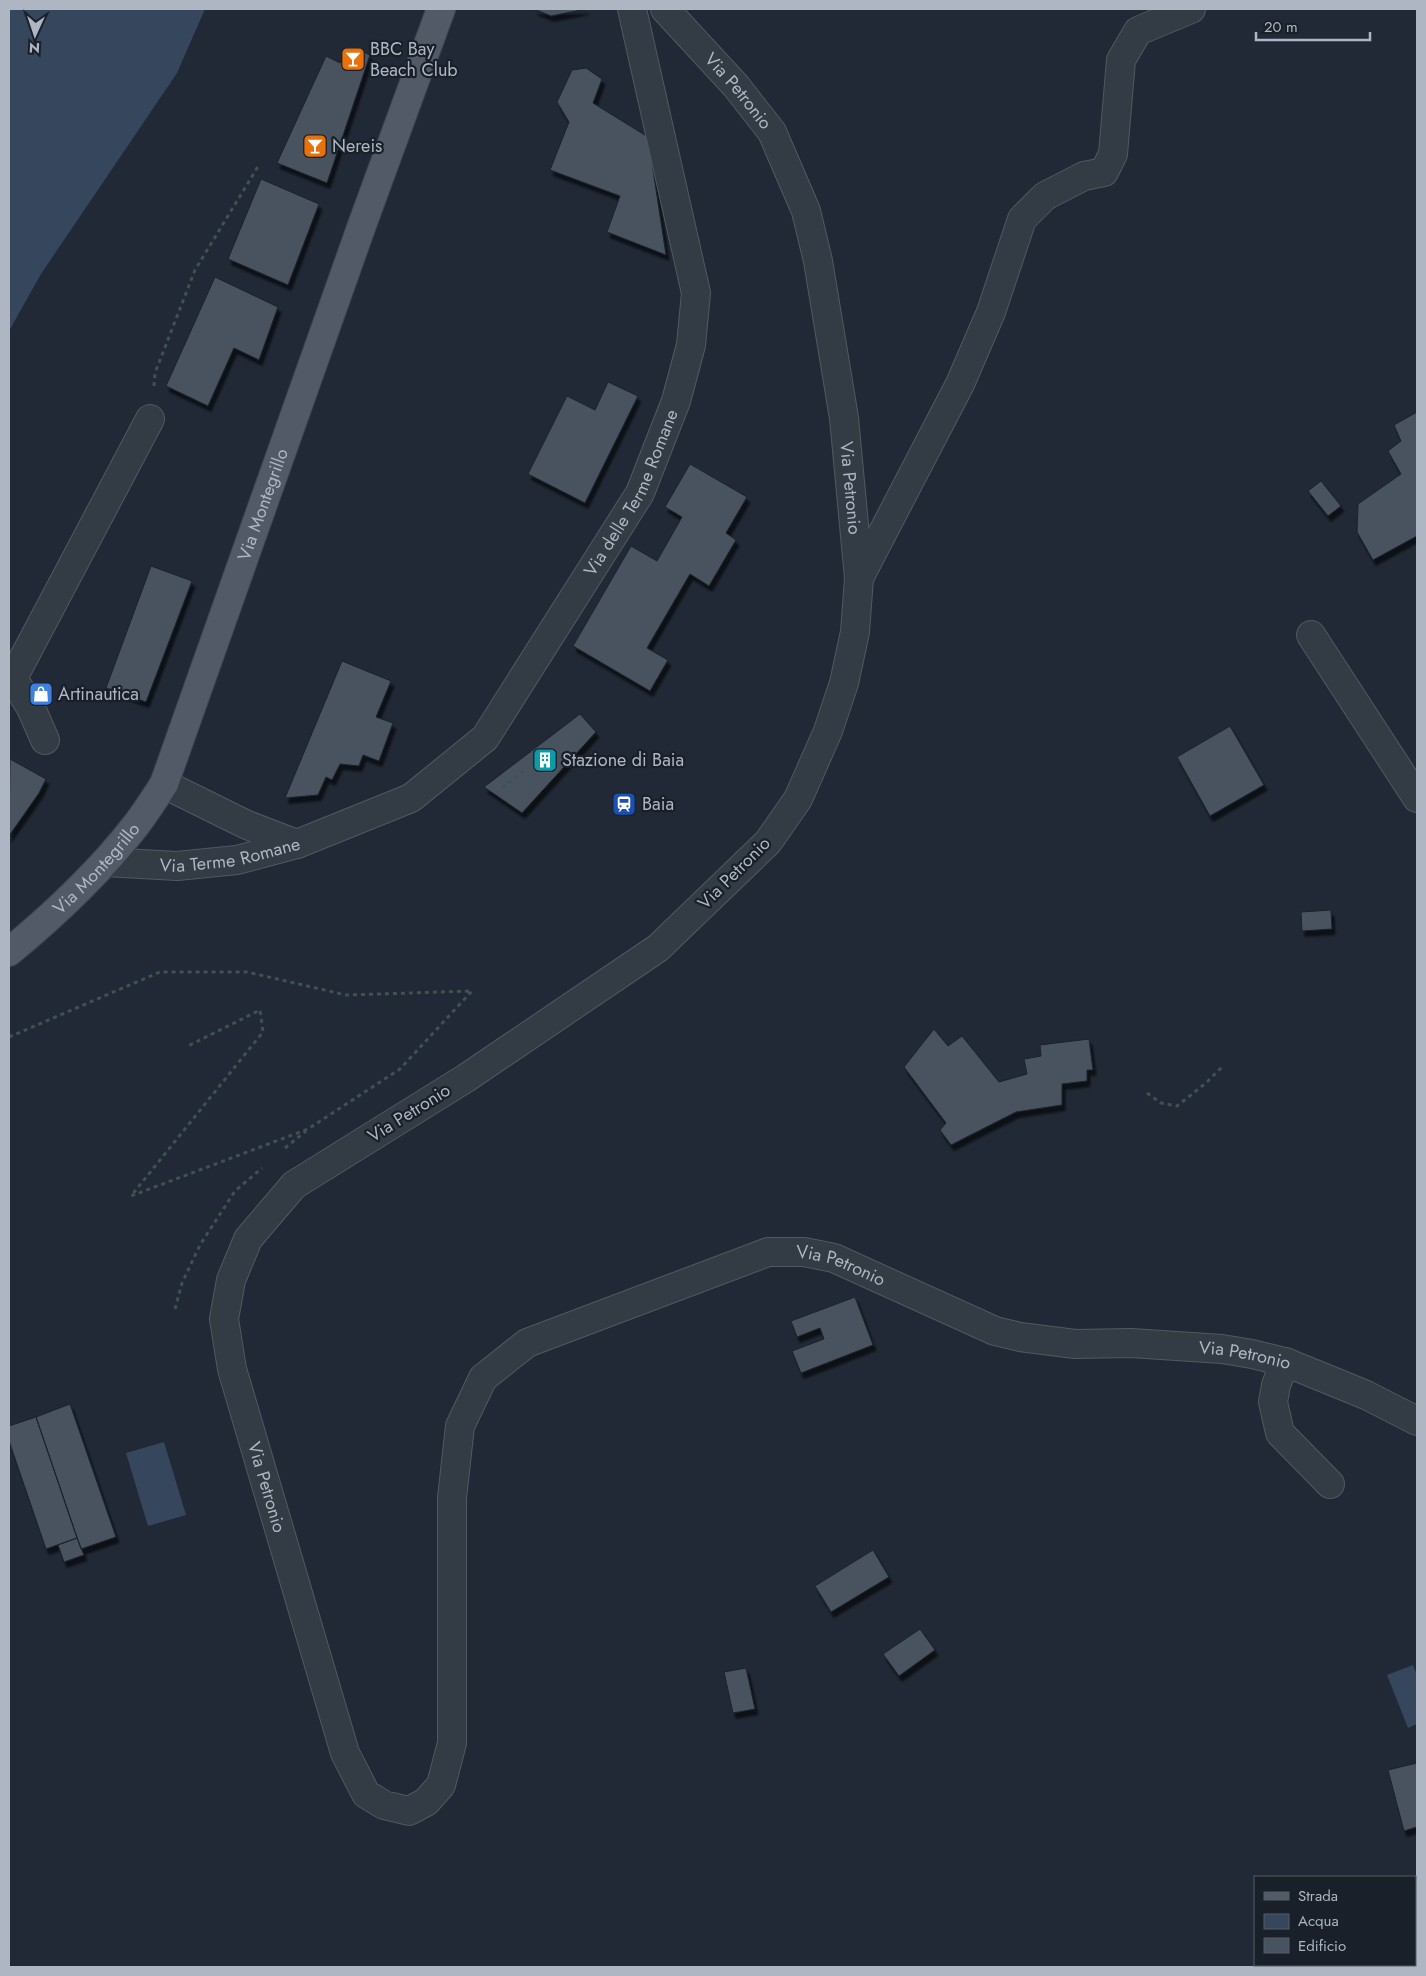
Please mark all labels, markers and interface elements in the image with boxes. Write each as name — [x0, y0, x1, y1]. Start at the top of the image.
north arrow — [10, 10, 60, 60]
scale bar — [1256, 10, 1370, 42]
text: 20 m — [1264, 16, 1298, 38]
place label: BBC Bay Beach Club — [370, 36, 458, 83]
text: N — [28, 38, 40, 58]
bar icon: BBC Bay Beach Club — [340, 46, 366, 72]
street label: Via Petronio — [698, 47, 778, 135]
bar icon: Nereis — [302, 133, 328, 159]
place label: Nereis — [332, 133, 382, 159]
street label: Via delle Terme Romane — [578, 405, 685, 581]
street label: Via Petronio — [833, 440, 868, 536]
street label: Via Montegrillo — [231, 445, 295, 564]
shop icon: Artinautica — [28, 681, 54, 707]
place label: Artinautica — [58, 681, 139, 707]
building icon: Stazione di Baia — [532, 747, 558, 773]
place label: Stazione di Baia — [562, 747, 684, 773]
station icon: Baia — [611, 791, 637, 817]
place label: Baia — [642, 791, 674, 817]
street label: Via Montegrillo — [47, 817, 146, 921]
street label: Via Terme Romane — [159, 831, 303, 879]
street label: Via Petronio — [692, 831, 776, 915]
street label: Via Petronio — [363, 1077, 456, 1149]
street label: Via Petronio — [797, 1239, 890, 1293]
street label: Via Petronio — [1198, 1335, 1295, 1376]
street label: Via Petronio — [241, 1439, 292, 1536]
legend — [1254, 1876, 1416, 1966]
text: Strada — [1298, 1885, 1338, 1907]
text: Acqua — [1298, 1910, 1339, 1932]
text: Edificio — [1298, 1935, 1346, 1957]

